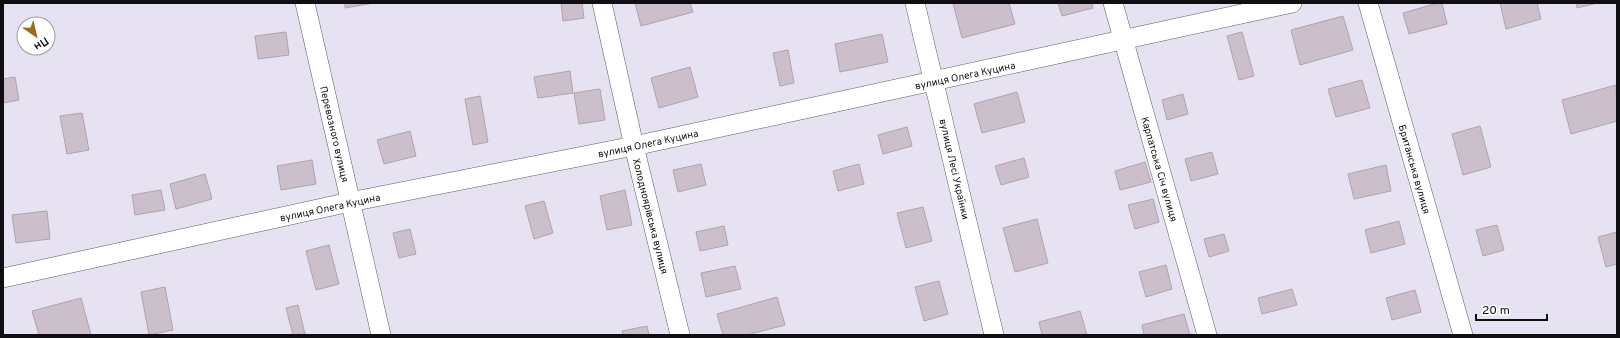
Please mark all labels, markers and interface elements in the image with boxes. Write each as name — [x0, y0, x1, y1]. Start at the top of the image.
north arrow — [16, 16, 56, 56]
text: Пн — [31, 34, 51, 53]
street label: вулиця Олега Куцина — [914, 59, 1017, 93]
street label: Перевозного вулиця — [316, 85, 351, 184]
street label: Карпатська Січ вулиця — [1137, 115, 1180, 223]
street label: вулиця Лесі Українки — [936, 118, 971, 221]
street label: Британська вулиця — [1395, 123, 1433, 215]
street label: вулиця Олега Куцина — [597, 127, 700, 161]
street label: Холодноярівська вулиця — [629, 157, 670, 276]
street label: вулиця Олега Куцина — [279, 191, 382, 225]
scale bar — [1476, 296, 1547, 322]
text: 20 m — [1482, 303, 1510, 319]

